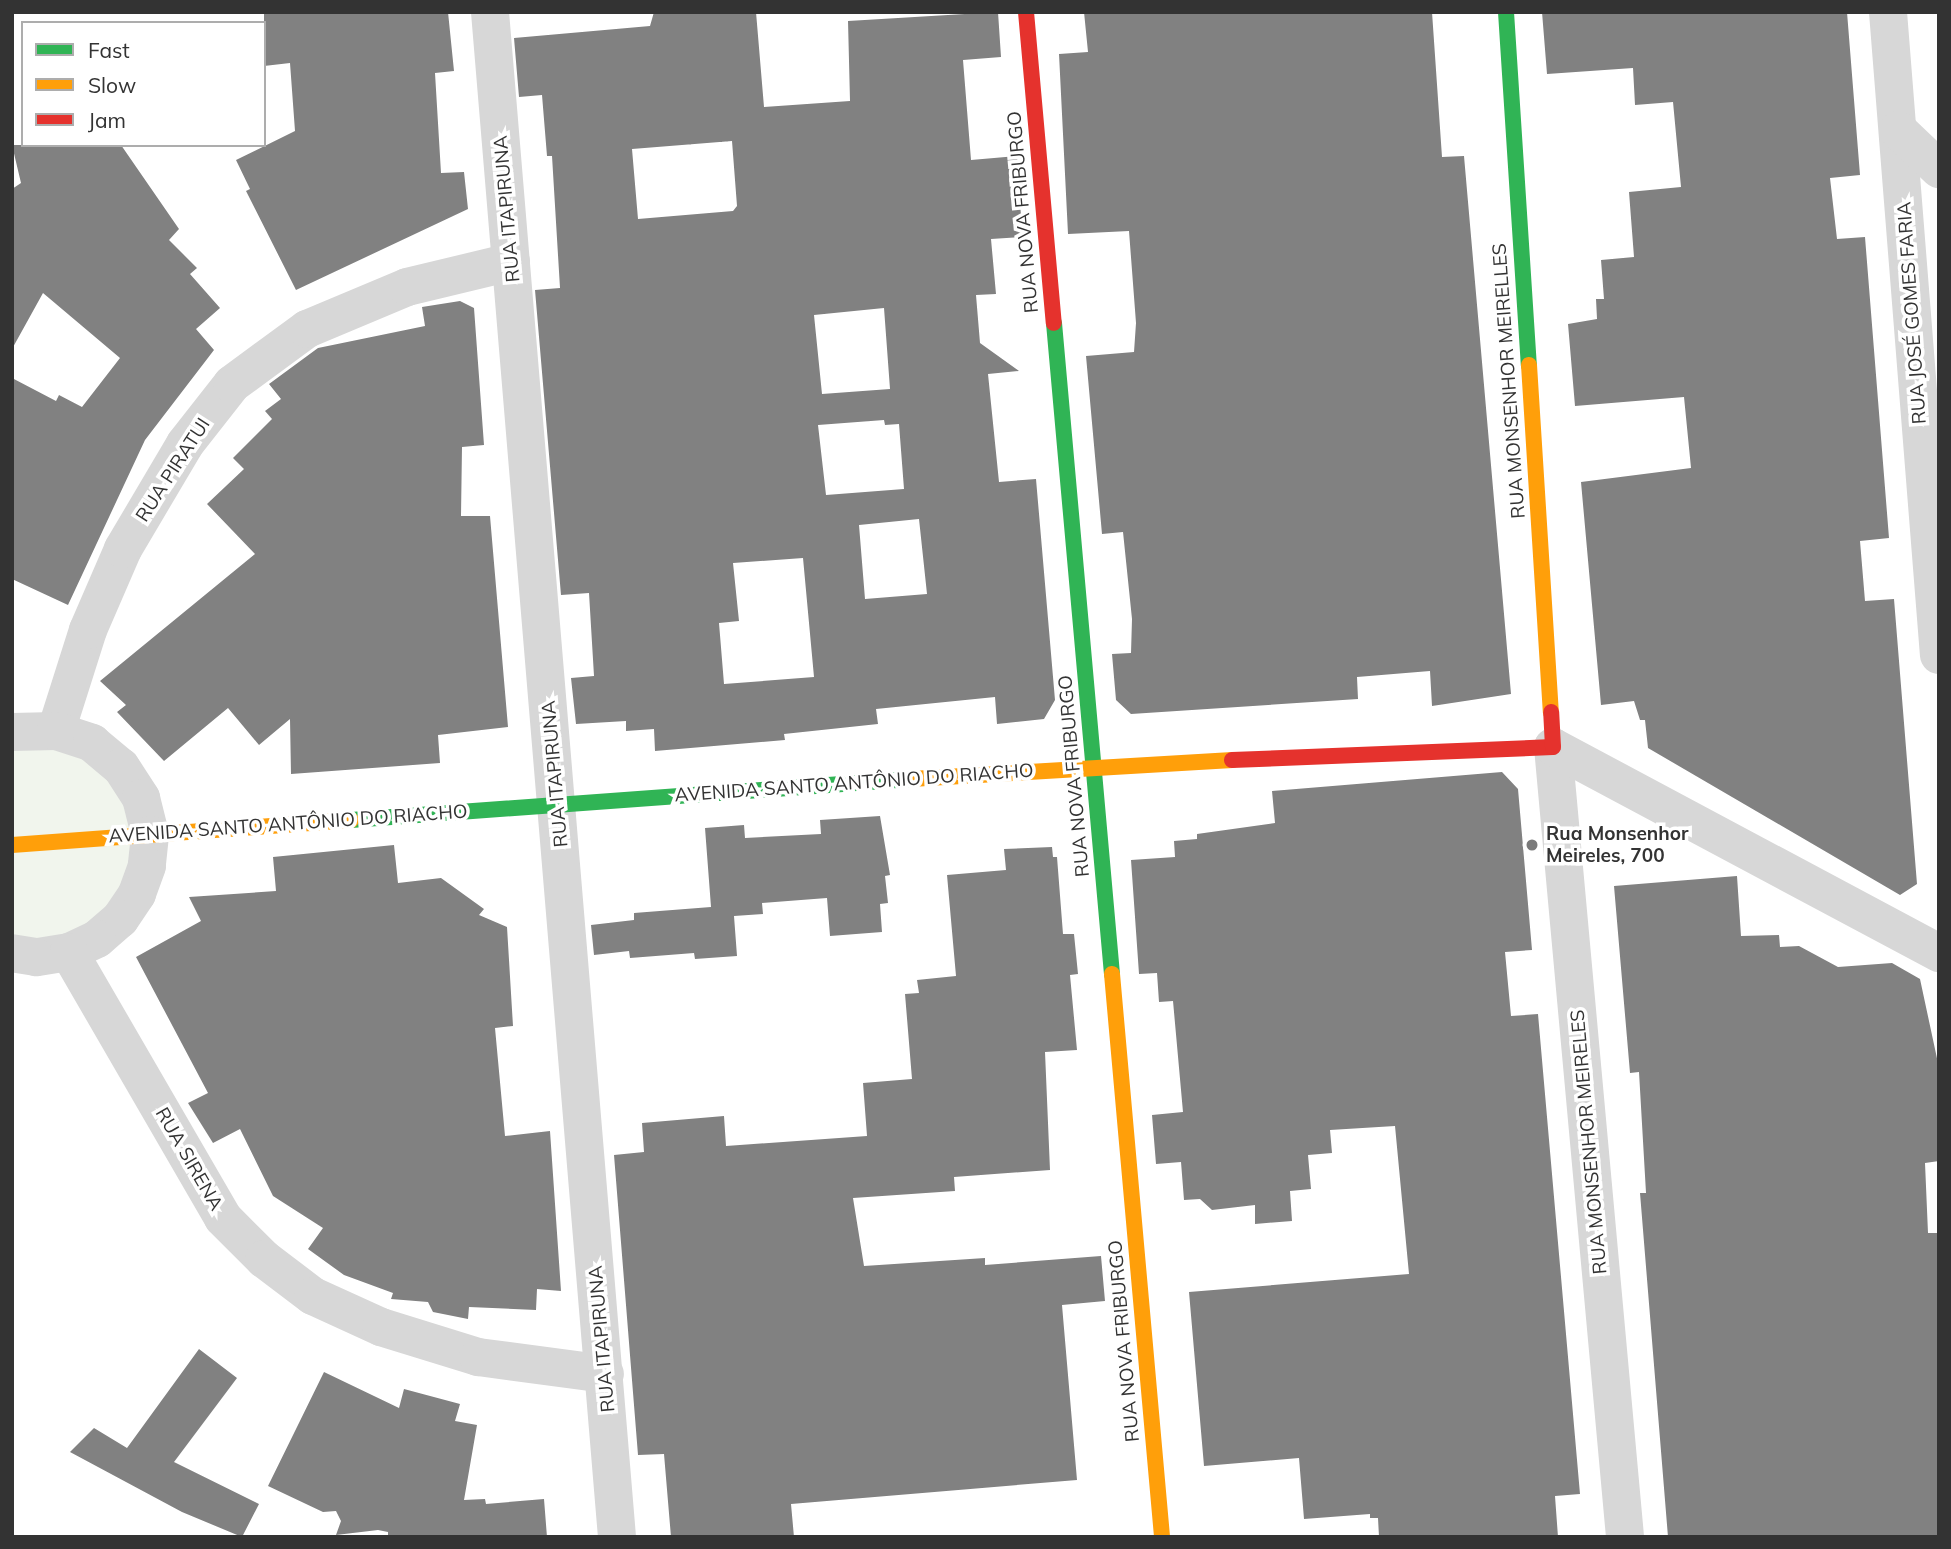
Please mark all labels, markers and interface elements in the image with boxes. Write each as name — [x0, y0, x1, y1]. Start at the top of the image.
legend — [21, 21, 266, 147]
text: Fast — [88, 37, 130, 63]
text: Slow — [88, 72, 136, 98]
text: Jam — [88, 107, 126, 133]
street label: RUA NOVA FRIBURGO — [1003, 110, 1043, 314]
street label: RUA ITAPIRUNA — [489, 135, 525, 283]
street label: RUA JOSÉ GOMES FARIA — [1893, 201, 1931, 425]
street label: RUA MONSENHOR MEIRELLES — [1488, 243, 1530, 519]
street label: RUA PIRATUI — [131, 414, 215, 526]
street label: RUA NOVA FRIBURGO — [1054, 674, 1094, 878]
street label: RUA ITAPIRUNA — [537, 700, 573, 848]
street label: AVENIDA SANTO ANTÔNIO DO RIACHO — [674, 759, 1034, 807]
street label: AVENIDA SANTO ANTÔNIO DO RIACHO — [108, 800, 468, 848]
place label: Rua Monsenhor Meireles, 700 — [1546, 823, 1688, 867]
marker: Rua Monsenhor Meireles, 700 — [1524, 837, 1540, 853]
street label: RUA MONSENHOR MEIRELES — [1566, 1009, 1612, 1275]
street label: RUA SIRENA — [150, 1103, 228, 1215]
street label: RUA NOVA FRIBURGO — [1104, 1239, 1144, 1443]
street label: RUA ITAPIRUNA — [584, 1265, 620, 1413]

